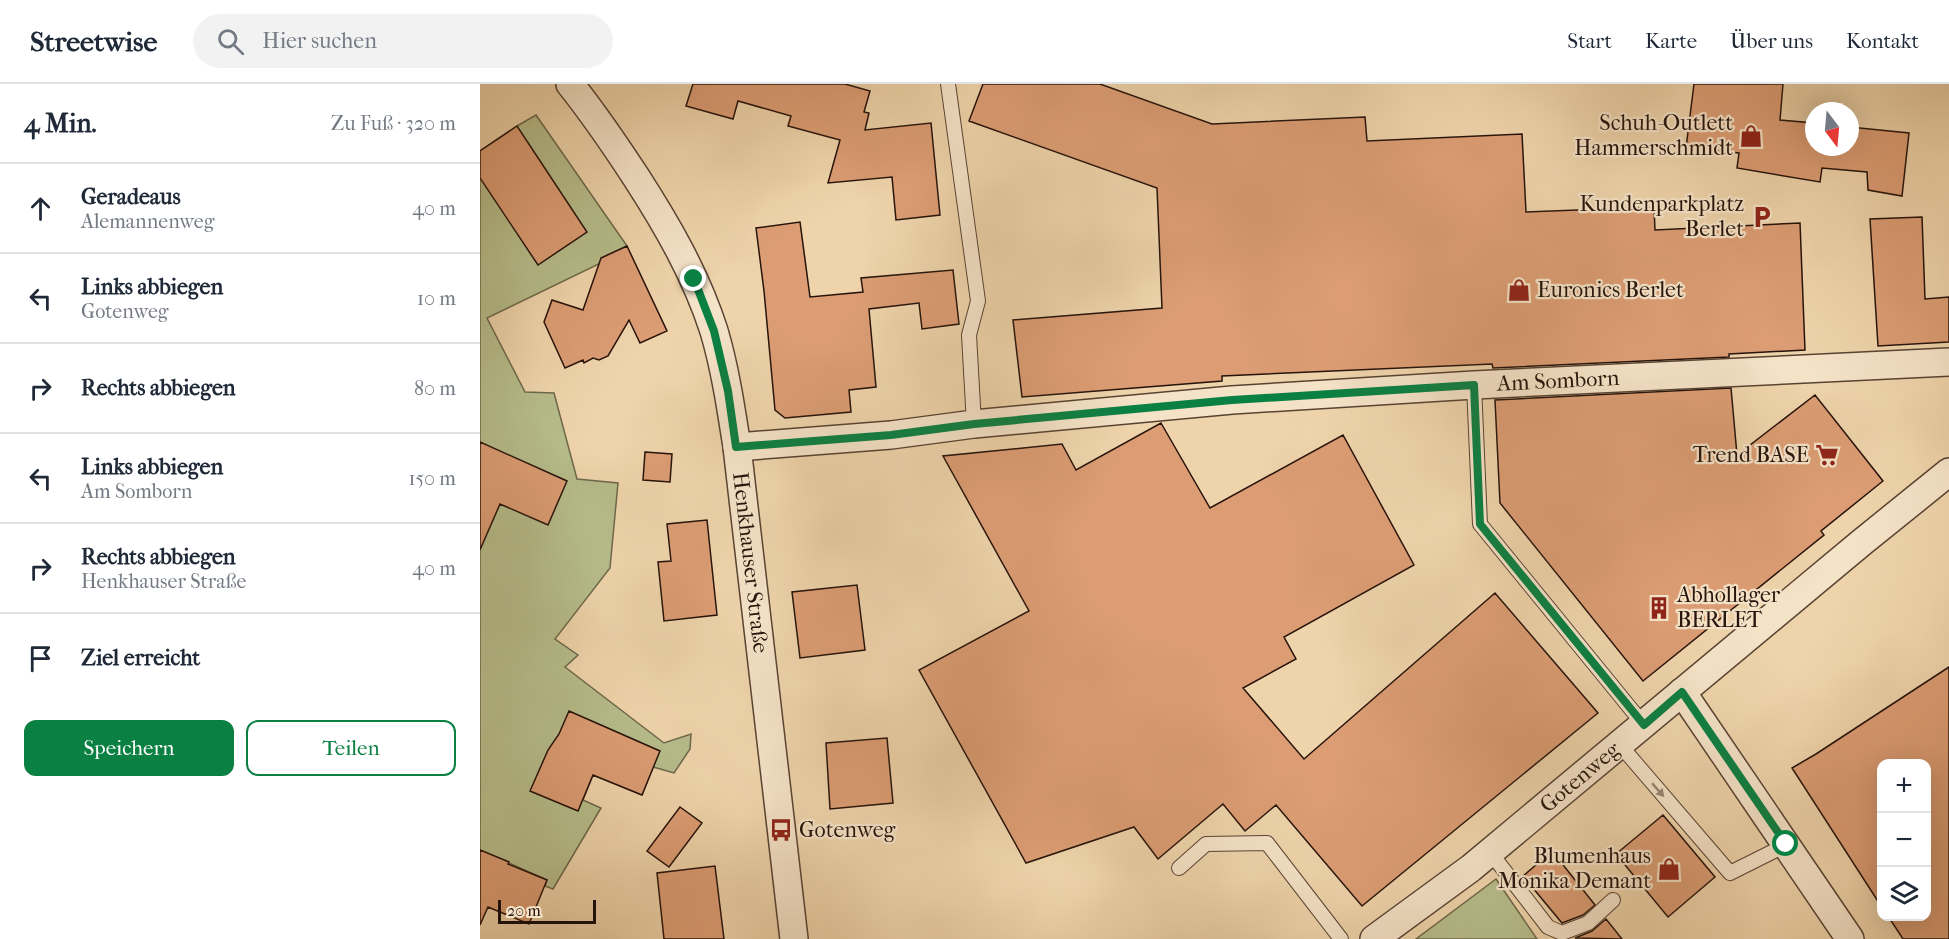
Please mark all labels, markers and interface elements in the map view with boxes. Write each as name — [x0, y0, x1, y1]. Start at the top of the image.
search box — [193, 14, 613, 68]
text: Streetwise — [30, 25, 157, 58]
icon: search — [214, 25, 247, 58]
text: Hier suchen — [262, 28, 377, 54]
text: Start — [1567, 29, 1612, 53]
text: Karte — [1645, 29, 1697, 53]
text: Über uns — [1730, 29, 1813, 53]
text: Kontakt — [1846, 29, 1919, 53]
north arrow — [1805, 102, 1859, 156]
text: 4 Min. — [24, 108, 97, 139]
place label: Schuh-Outlett Hammerschmidt — [1574, 110, 1733, 161]
text: Zu Fuß · 320 m — [331, 112, 456, 135]
shop icon: Schuh-Outlett Hammerschmidt — [1738, 123, 1764, 149]
text: Geradeaus — [81, 184, 181, 210]
place label: Kundenparkplatz Berlet — [1580, 191, 1744, 242]
icon: ahead — [24, 192, 57, 225]
text: 40 m — [412, 197, 456, 220]
parking icon: Kundenparkplatz Berlet — [1749, 204, 1775, 230]
text: Alemannenweg — [81, 210, 214, 233]
route end — [680, 265, 706, 291]
text: Links abbiegen — [81, 274, 223, 300]
shop icon: Euronics Berlet — [1506, 277, 1532, 303]
place label: Euronics Berlet — [1537, 277, 1684, 303]
icon: left — [24, 282, 57, 315]
text: 10 m — [417, 287, 456, 310]
text: Gotenweg — [81, 300, 169, 323]
street label: Am Somborn — [1495, 365, 1620, 397]
icon: right — [24, 372, 57, 405]
text: Rechts abbiegen — [81, 375, 236, 401]
text: 80 m — [414, 377, 456, 400]
place label: Trend BASE — [1693, 442, 1809, 468]
supermarket icon: Trend BASE — [1814, 442, 1840, 468]
text: Links abbiegen — [81, 454, 223, 480]
icon: left — [24, 462, 57, 495]
text: 150 m — [408, 467, 456, 490]
street label: Henkhauser Straße — [727, 471, 774, 655]
text: Am Somborn — [81, 480, 192, 503]
text: Rechts abbiegen — [81, 544, 236, 570]
icon: right — [24, 552, 57, 585]
text: 40 m — [412, 557, 456, 580]
text: Henkhauser Straße — [81, 570, 246, 593]
place label: Abhollager BERLET — [1676, 582, 1781, 633]
building icon: Abhollager BERLET — [1646, 595, 1672, 621]
icon: arrive — [24, 642, 57, 675]
text: Ziel erreicht — [81, 645, 200, 671]
button: Speichern — [24, 720, 234, 776]
button: Teilen — [246, 720, 456, 776]
street label: Gotenweg — [1535, 736, 1625, 818]
map controls — [1877, 759, 1931, 921]
button: + — [1877, 759, 1931, 813]
one-way arrow — [1651, 782, 1664, 797]
button: − — [1877, 813, 1931, 867]
bus stop icon: Gotenweg — [768, 817, 794, 843]
place label: Gotenweg — [799, 817, 896, 843]
route start — [1772, 830, 1798, 856]
place label: Blumenhaus Monika Demant — [1498, 843, 1651, 894]
shop icon: Blumenhaus Monika Demant — [1656, 856, 1682, 882]
button: layers — [1877, 867, 1931, 921]
scale bar — [498, 897, 596, 924]
text: 20 m — [507, 901, 541, 920]

